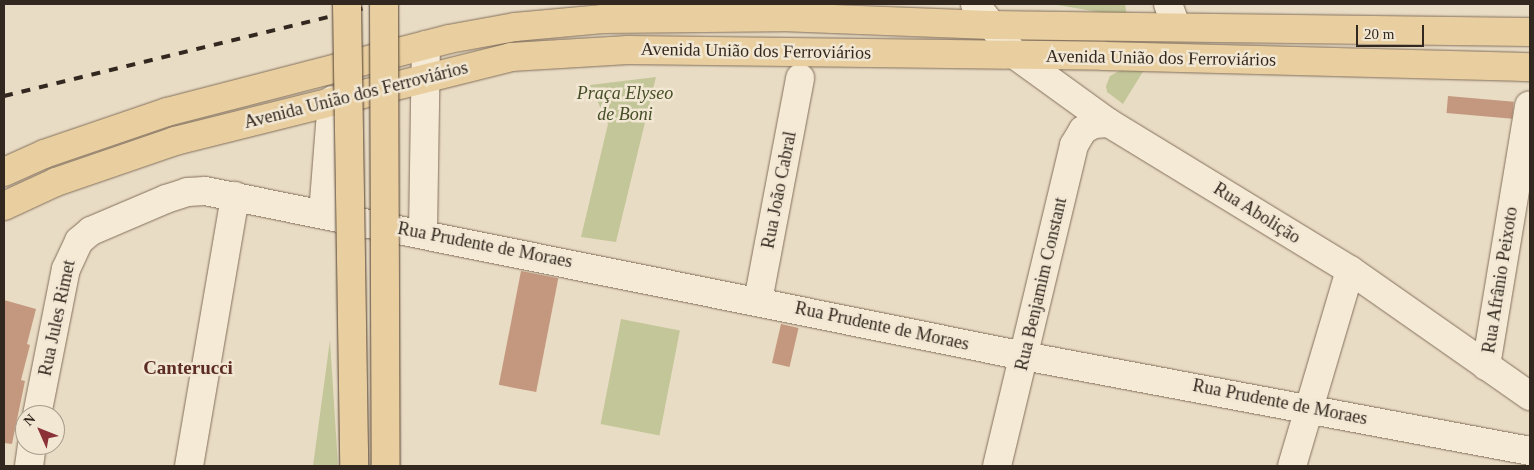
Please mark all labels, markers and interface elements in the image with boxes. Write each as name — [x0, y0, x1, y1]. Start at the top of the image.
scale bar — [1359, 15, 1426, 47]
text: 20 m — [1364, 26, 1394, 42]
street label: Avenida União dos Ferroviários — [641, 38, 871, 64]
street label: Avenida União dos Ferroviários — [1046, 45, 1276, 71]
street label: Avenida União dos Ferroviários — [242, 57, 470, 133]
park label: Praça Elyseo de Boni — [577, 83, 673, 126]
street label: Rua João Cabral — [757, 130, 801, 250]
street label: Rua Abolição — [1209, 177, 1305, 249]
street label: Rua Benjamim Constant — [1011, 195, 1071, 373]
street label: Rua Afrânio Peixoto — [1478, 205, 1522, 355]
street label: Rua Prudente de Moraes — [396, 217, 574, 273]
street label: Rua Jules Rimet — [34, 258, 80, 378]
street label: Rua Prudente de Moraes — [793, 297, 971, 355]
district label: Canterucci — [143, 357, 233, 379]
street label: Rua Prudente de Moraes — [1191, 374, 1369, 430]
north arrow — [15, 405, 65, 455]
text: N — [21, 411, 38, 429]

